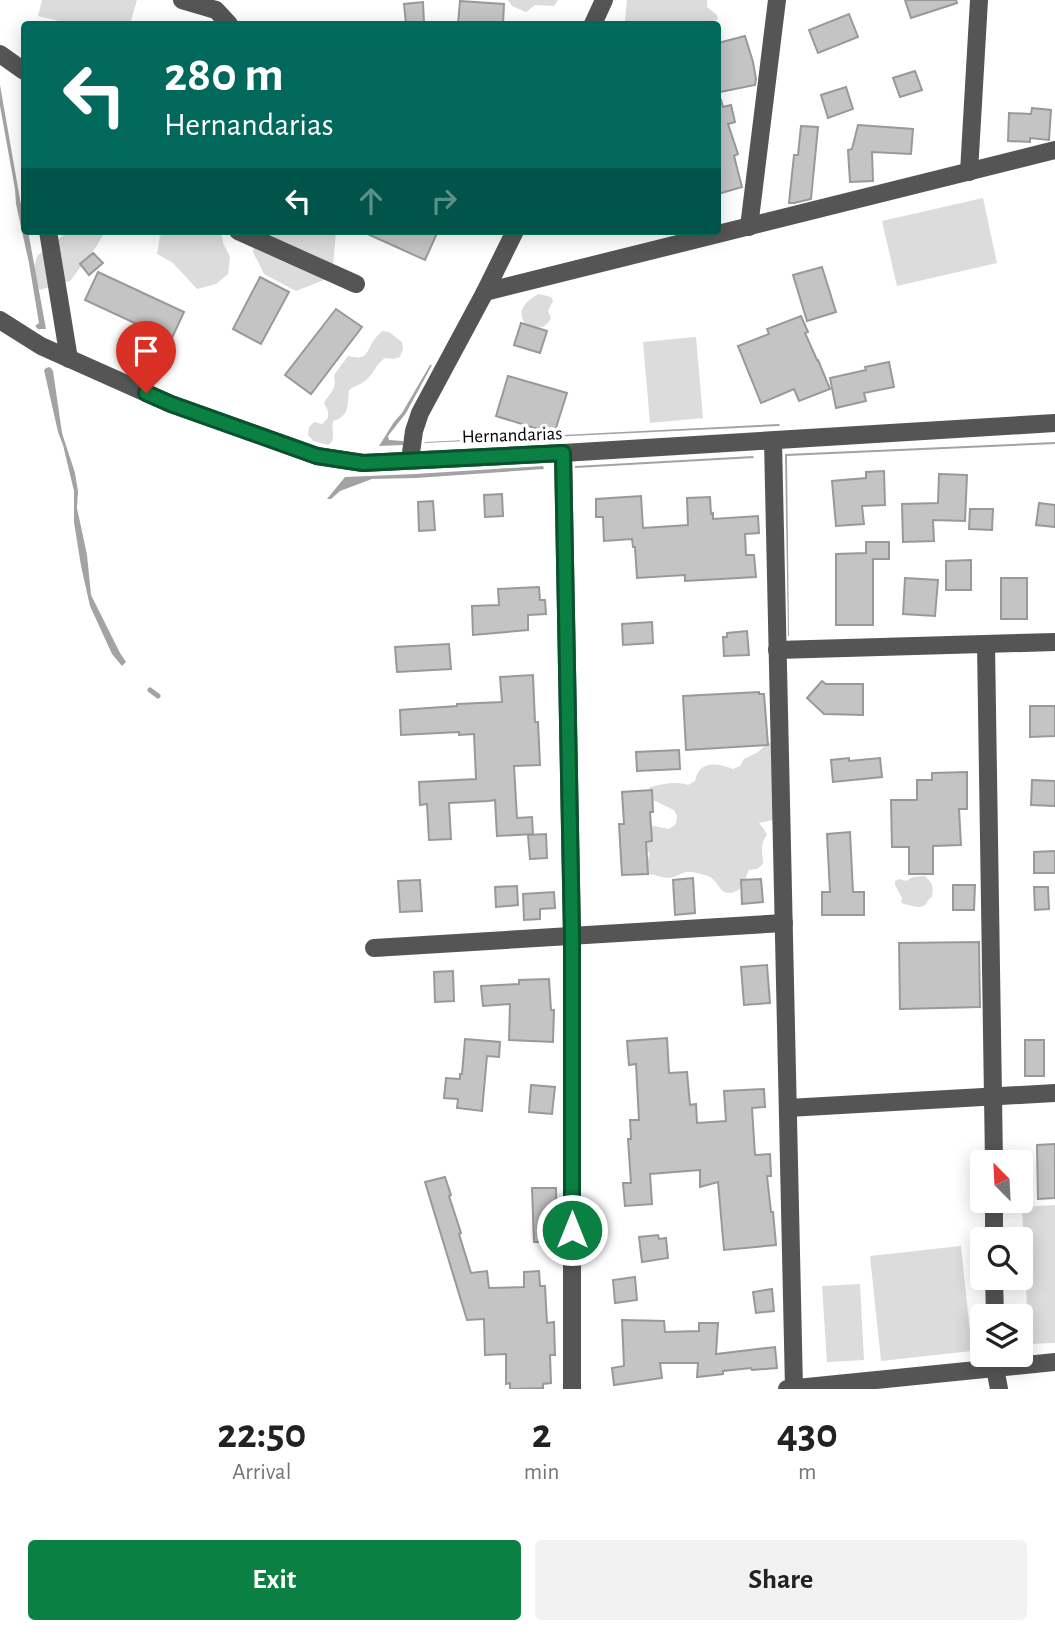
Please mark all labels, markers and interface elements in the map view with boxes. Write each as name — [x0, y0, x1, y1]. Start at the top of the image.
icon: left — [49, 49, 140, 140]
text: 280 m — [164, 51, 284, 100]
text: Hernandarias — [164, 109, 334, 141]
icon: left — [279, 182, 317, 220]
icon: ahead — [352, 182, 390, 220]
icon: right — [425, 182, 463, 220]
pin — [116, 321, 176, 393]
icon: arrive — [127, 332, 165, 370]
street label: Hernandarias — [461, 424, 563, 447]
north arrow — [970, 1150, 1032, 1213]
map controls — [970, 1150, 1033, 1367]
position arrow — [535, 1193, 609, 1267]
button: search — [970, 1227, 1033, 1290]
button: layers — [970, 1304, 1033, 1367]
text: 22:50 — [217, 1413, 306, 1455]
text: 2 — [532, 1413, 551, 1455]
text: 430 — [777, 1413, 838, 1455]
text: Arrival — [232, 1461, 291, 1484]
text: min — [524, 1461, 559, 1484]
text: m — [798, 1461, 816, 1484]
button: Exit — [28, 1540, 521, 1620]
button: Share — [535, 1540, 1027, 1620]

